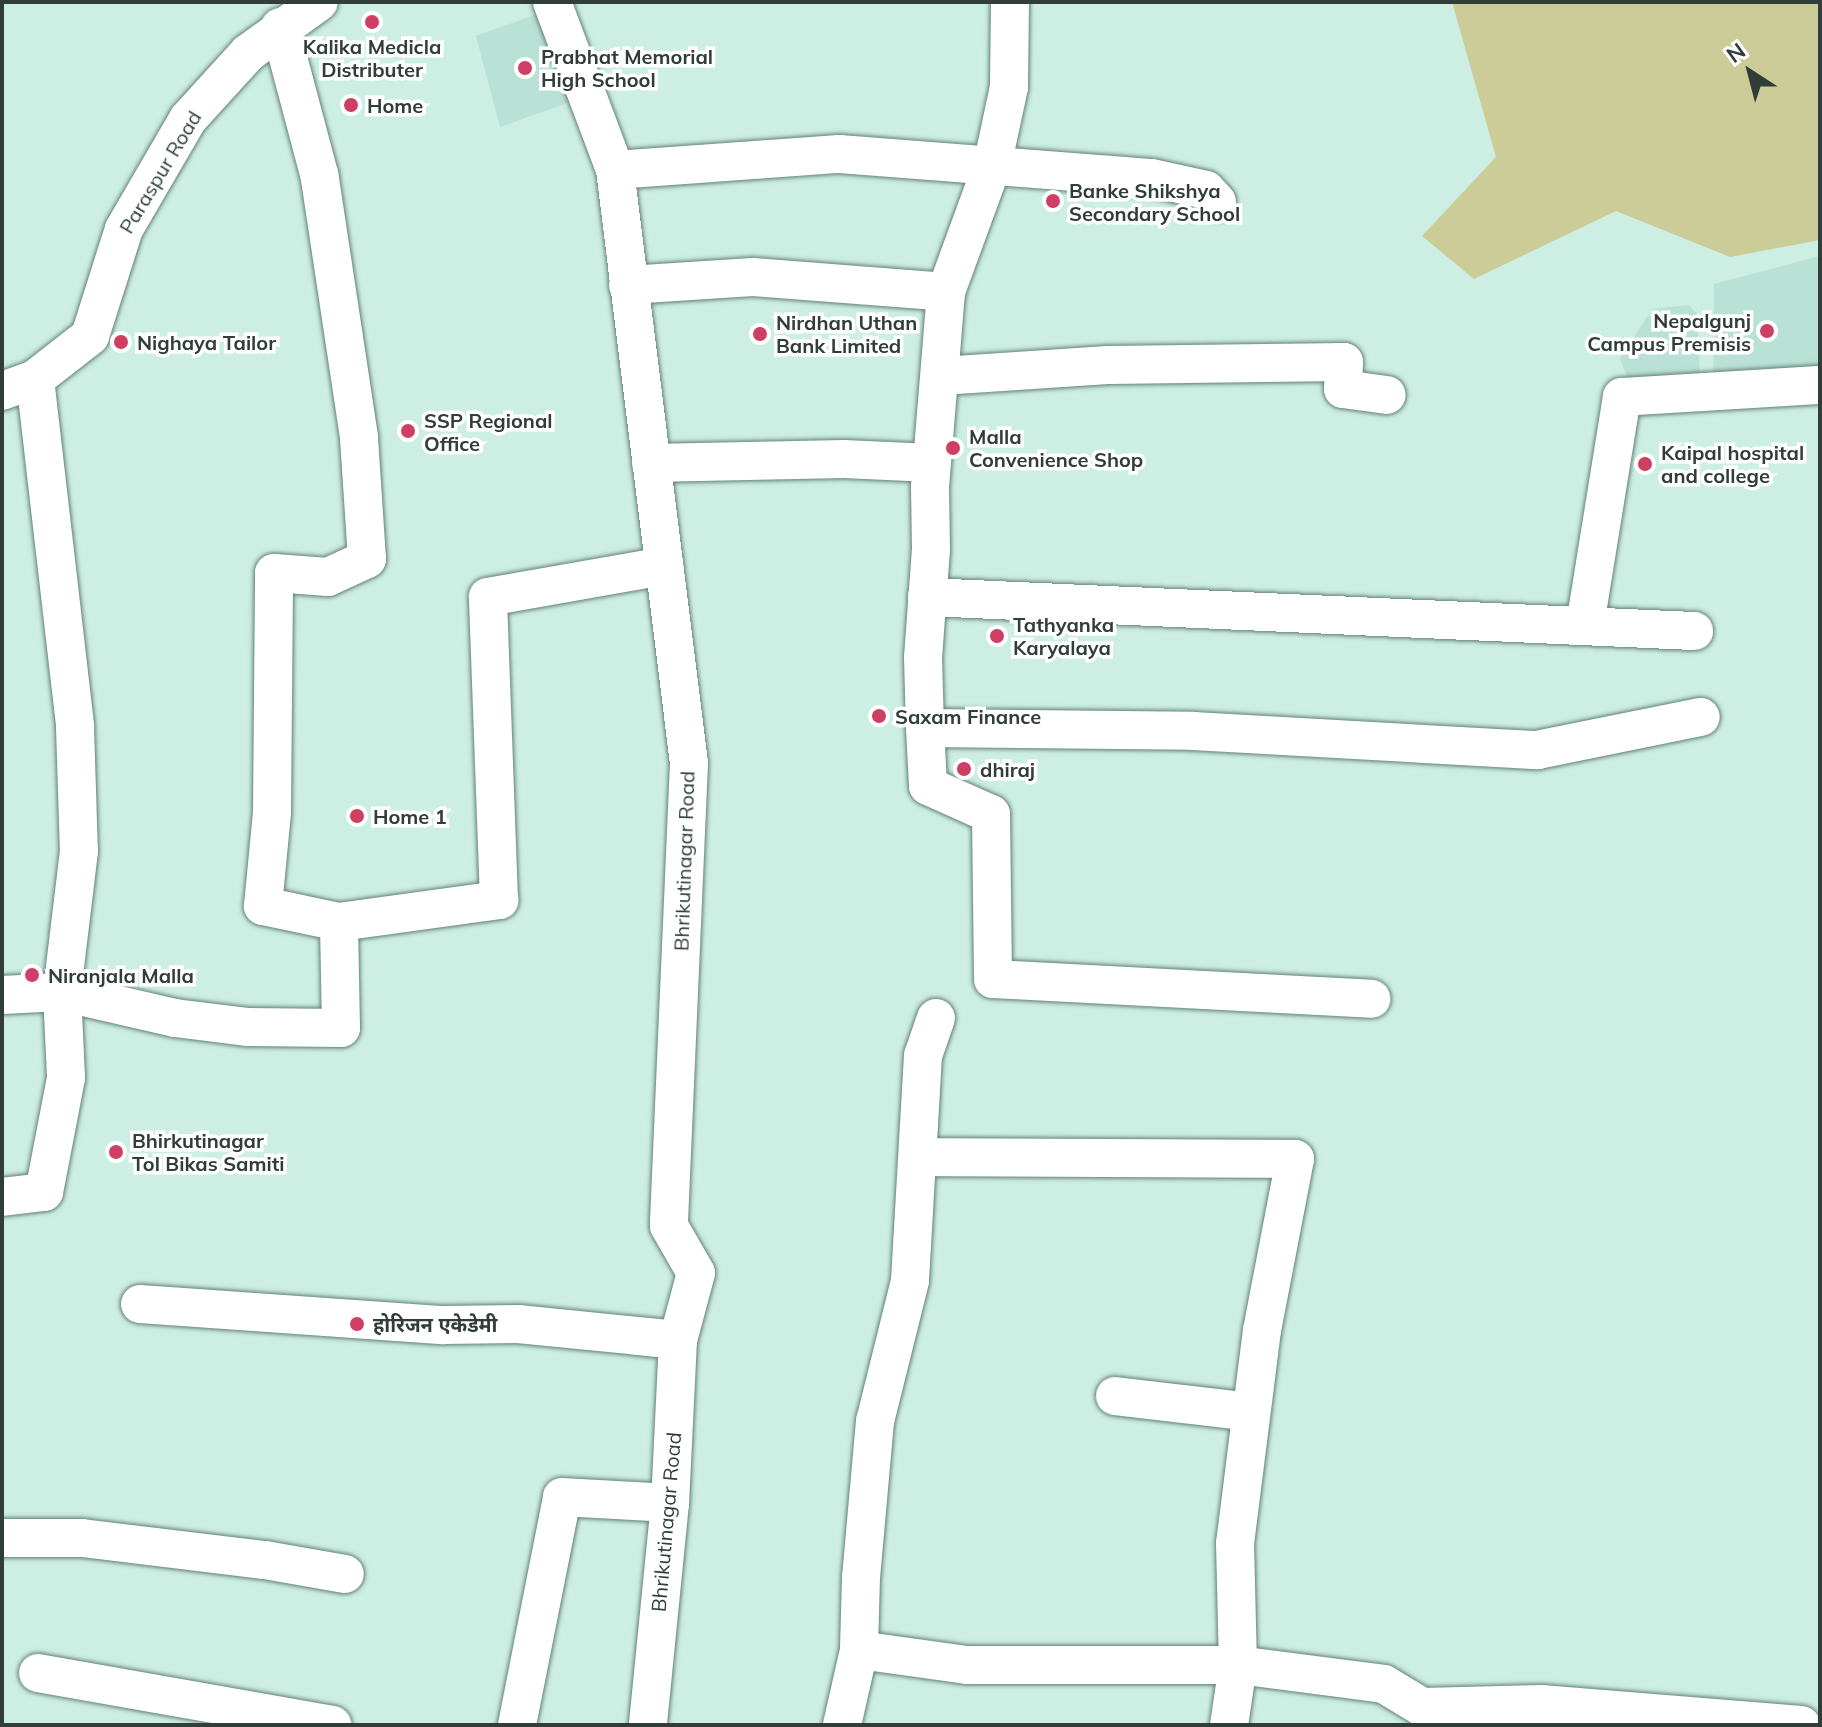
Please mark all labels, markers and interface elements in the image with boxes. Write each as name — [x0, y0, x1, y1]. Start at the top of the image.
marker: Kalika Medicla Distributer — [363, 13, 381, 31]
north arrow — [1710, 32, 1790, 112]
place label: Kalika Medicla Distributer — [303, 34, 441, 81]
text: N — [1721, 36, 1751, 69]
place label: Prabhat Memorial High School — [541, 44, 713, 91]
marker: Prabhat Memorial High School — [516, 59, 534, 77]
place label: Home — [367, 93, 423, 117]
marker: Home — [342, 96, 360, 114]
street label: Paraspur Road — [114, 106, 206, 238]
place label: Banke Shikshya Secondary School — [1069, 178, 1240, 225]
marker: Banke Shikshya Secondary School — [1044, 192, 1062, 210]
place label: Nepalgunj Campus Premisis — [1587, 308, 1751, 355]
place label: Nirdhan Uthan Bank Limited — [776, 310, 917, 357]
marker: Nepalgunj Campus Premisis — [1758, 322, 1776, 340]
marker: Nirdhan Uthan Bank Limited — [751, 325, 769, 343]
place label: Nighaya Tailor — [137, 330, 276, 354]
marker: Nighaya Tailor — [112, 333, 130, 351]
place label: SSP Regional Office — [424, 408, 553, 455]
marker: SSP Regional Office — [399, 422, 417, 440]
place label: Malla Convenience Shop — [969, 424, 1143, 471]
marker: Malla Convenience Shop — [944, 439, 962, 457]
place label: Kaipal hospital and college — [1661, 440, 1804, 487]
marker: Kaipal hospital and college — [1636, 455, 1654, 473]
place label: Tathyanka Karyalaya — [1013, 612, 1114, 659]
marker: Tathyanka Karyalaya — [988, 627, 1006, 645]
place label: Saxam Finance — [895, 704, 1041, 728]
marker: Saxam Finance — [870, 707, 888, 725]
place label: dhiraj — [980, 757, 1035, 781]
marker: dhiraj — [955, 760, 973, 778]
street label: Bhrikutinagar Road — [669, 771, 699, 951]
place label: Home 1 — [373, 804, 447, 828]
marker: Home 1 — [348, 807, 366, 825]
place label: Niranjala Malla — [48, 963, 194, 987]
marker: Niranjala Malla — [23, 966, 41, 984]
place label: Bhirkutinagar Tol Bikas Samiti — [132, 1128, 285, 1175]
marker: Bhirkutinagar Tol Bikas Samiti — [107, 1143, 125, 1161]
place label: होरिजन एकेडेमी — [373, 1312, 497, 1336]
marker: होरिजन एकेडेमी — [348, 1315, 366, 1333]
street label: Bhrikutinagar Road — [646, 1431, 686, 1613]

